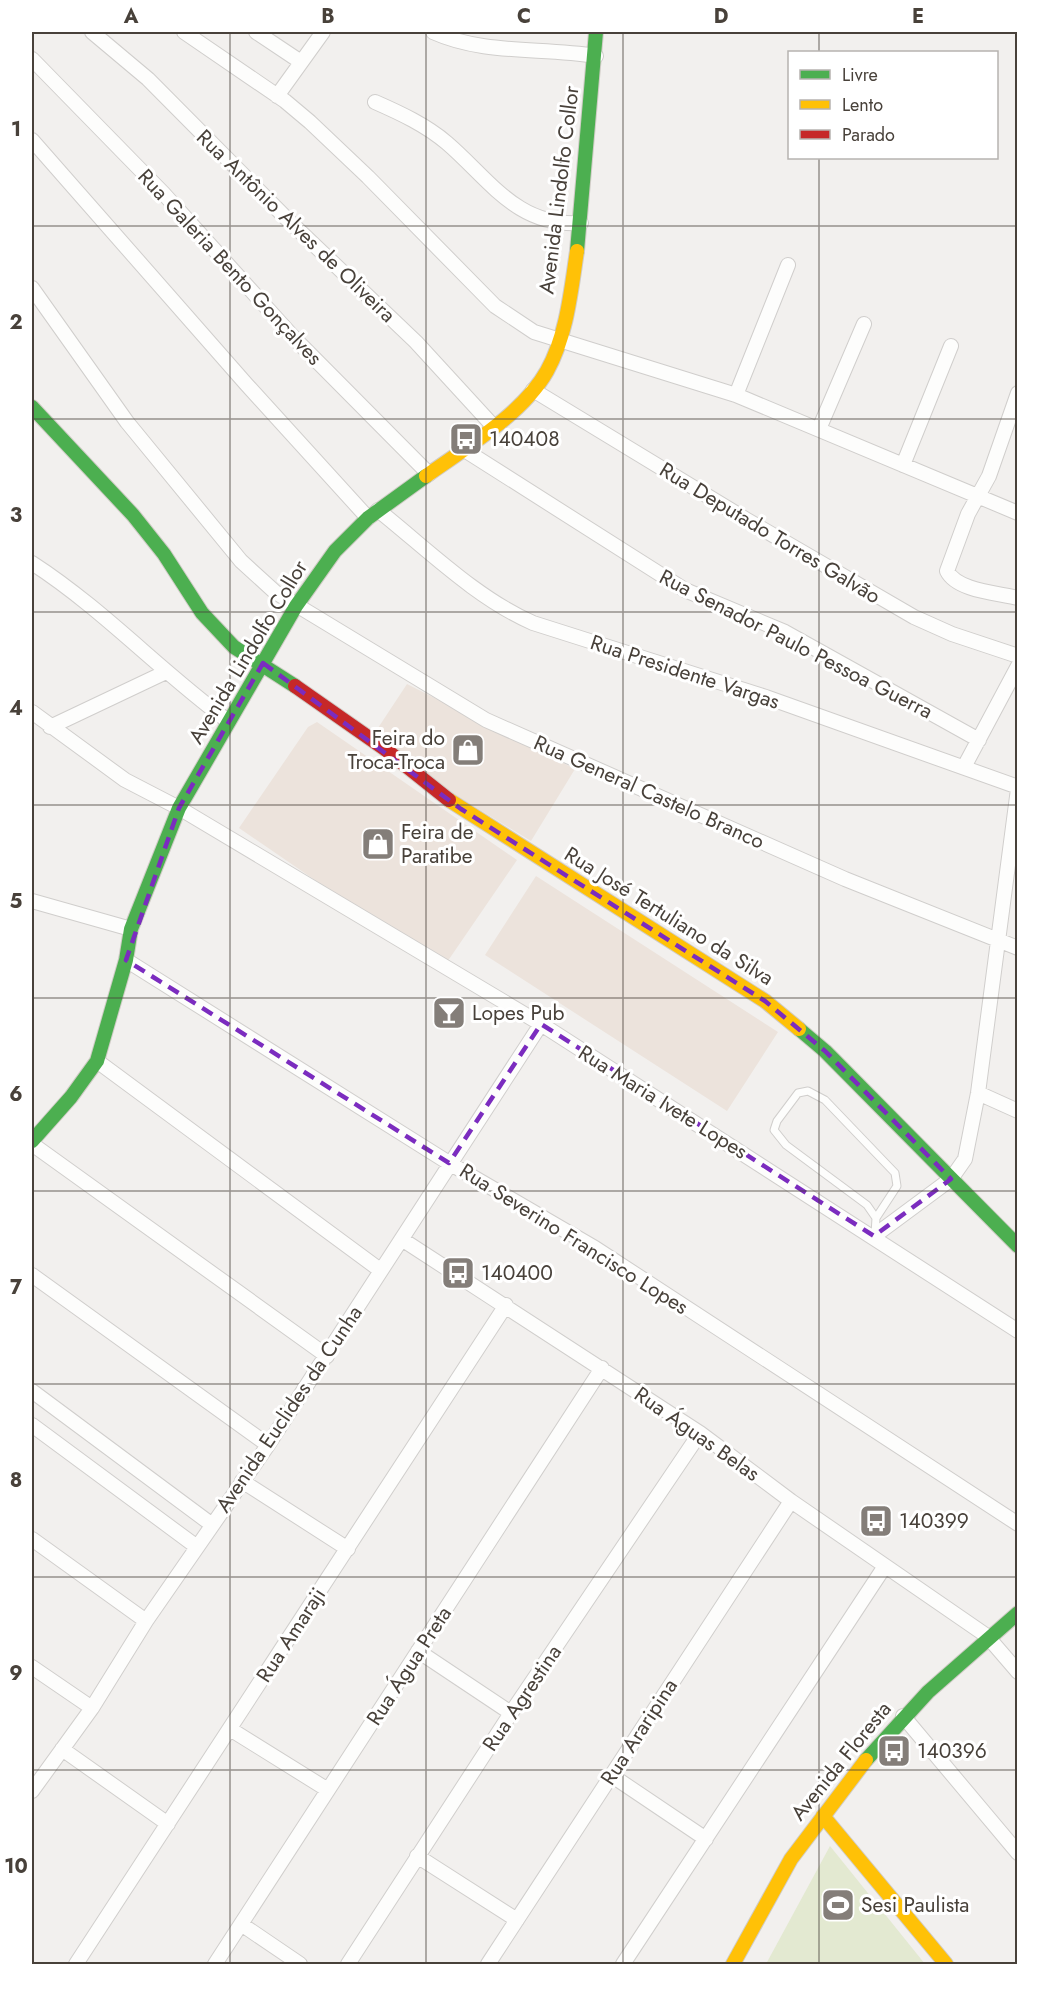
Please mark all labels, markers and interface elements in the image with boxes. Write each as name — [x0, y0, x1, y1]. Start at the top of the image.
text: A — [123, 2, 139, 31]
text: B — [321, 2, 335, 31]
text: C — [517, 2, 531, 31]
text: D — [714, 2, 728, 31]
text: E — [912, 2, 924, 31]
legend — [788, 51, 998, 159]
text: Livre — [842, 62, 878, 88]
street label: Avenida Lindolfo Collor — [531, 83, 587, 296]
text: Lento — [842, 92, 883, 118]
text: 1 — [11, 115, 21, 144]
text: Parado — [842, 122, 895, 148]
street label: Rua Antônio Alves de Oliveira — [190, 123, 402, 329]
street label: Rua Galeria Bento Gonçalves — [131, 162, 329, 372]
text: 2 — [9, 308, 23, 337]
bus stop icon: 140408 — [448, 421, 484, 457]
place label: 140408 — [489, 424, 560, 454]
street label: Rua Deputado Torres Galvão — [654, 455, 886, 611]
text: 3 — [10, 501, 22, 530]
street label: Avenida Lindolfo Collor — [181, 554, 315, 750]
street label: Rua Senador Paulo Pessoa Guerra — [654, 562, 938, 726]
street label: Rua Presidente Vargas — [587, 627, 783, 717]
text: 4 — [9, 694, 23, 723]
place label: Feira do Troca-Troca — [347, 723, 445, 777]
street label: Rua General Castelo Branco — [529, 728, 769, 856]
shop icon: Feira do Troca-Troca — [450, 732, 486, 768]
place label: Feira de Paratibe — [401, 817, 474, 871]
shop icon: Feira de Paratibe — [360, 826, 396, 862]
street label: Rua José Tertuliano da Silva — [559, 839, 779, 993]
text: 5 — [10, 887, 23, 916]
bar icon: Lopes Pub — [431, 995, 467, 1031]
place label: Lopes Pub — [472, 998, 565, 1028]
street label: Rua Maria Ivete Lopes — [573, 1038, 753, 1166]
text: 6 — [9, 1080, 23, 1109]
street label: Rua Severino Francisco Lopes — [454, 1156, 694, 1322]
bus stop icon: 140400 — [440, 1255, 476, 1291]
place label: 140400 — [481, 1258, 553, 1288]
text: 7 — [10, 1273, 23, 1302]
street label: Avenida Euclides da Cunha — [208, 1300, 370, 1518]
street label: Rua Águas Belas — [628, 1380, 766, 1488]
text: 8 — [10, 1466, 22, 1495]
bus stop icon: 140399 — [858, 1503, 894, 1539]
place label: 140399 — [899, 1506, 969, 1536]
street label: Rua Amaraji — [249, 1582, 333, 1688]
street label: Rua Água Preta — [359, 1601, 459, 1731]
street label: Rua Agrestina — [475, 1639, 569, 1757]
text: 9 — [9, 1659, 23, 1688]
street label: Rua Araripina — [593, 1673, 685, 1791]
street label: Avenida Floresta — [784, 1695, 898, 1827]
bus stop icon: 140396 — [876, 1733, 912, 1769]
place label: 140396 — [917, 1736, 987, 1766]
text: 10 — [4, 1852, 28, 1881]
sports icon: Sesi Paulista — [820, 1887, 856, 1923]
place label: Sesi Paulista — [861, 1890, 969, 1920]

